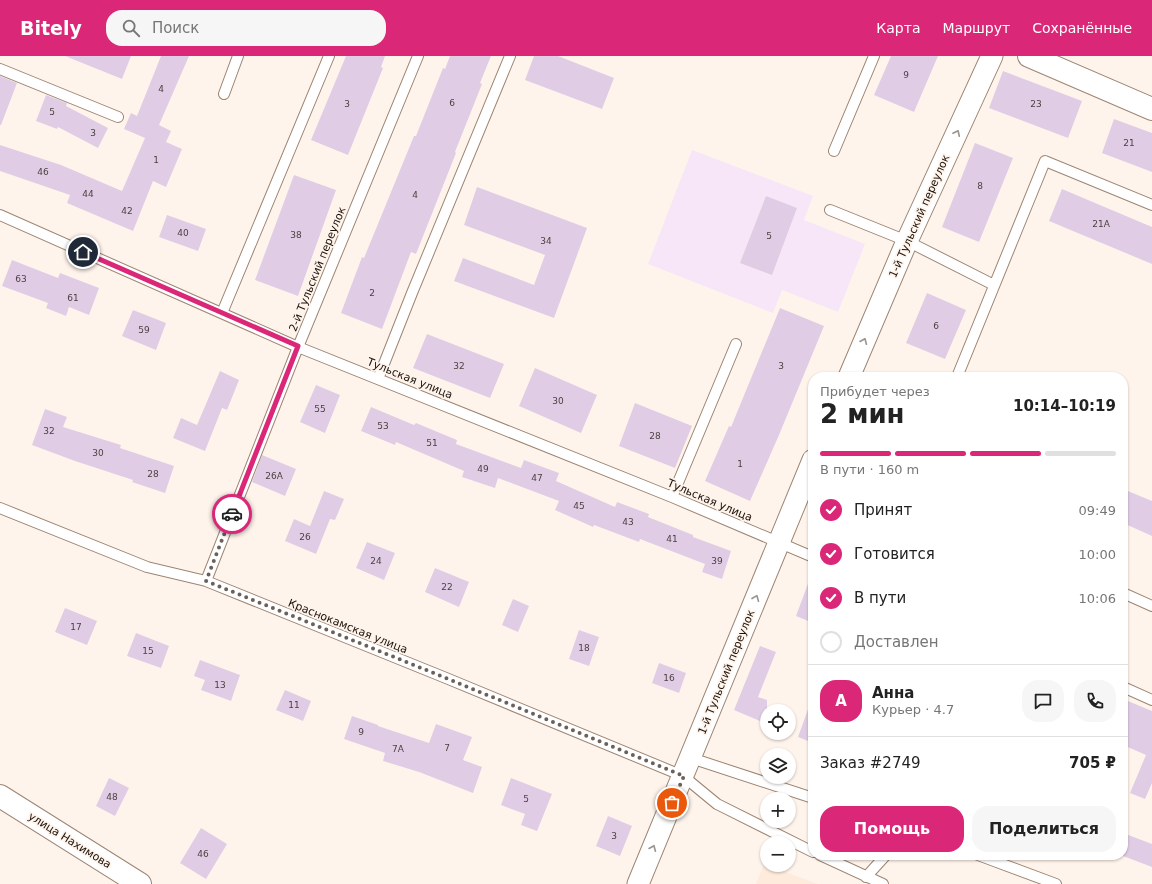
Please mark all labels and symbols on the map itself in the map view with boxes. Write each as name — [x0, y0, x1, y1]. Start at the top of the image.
house number: 9 — [903, 70, 909, 80]
house number: 4 — [158, 84, 164, 94]
house number: 6 — [449, 98, 455, 108]
house number: 3 — [344, 99, 350, 109]
house number: 23 — [1030, 99, 1042, 109]
house number: 5 — [49, 107, 55, 117]
house number: 3 — [90, 128, 96, 138]
one-way arrow — [952, 130, 960, 137]
house number: 21 — [1123, 138, 1135, 148]
street label: 1-й Тульский переулок — [886, 152, 953, 280]
house number: 1 — [153, 155, 159, 165]
house number: 46 — [37, 167, 49, 177]
house number: 8 — [977, 181, 983, 191]
house number: 44 — [82, 189, 94, 199]
house number: 4 — [412, 190, 418, 200]
street label: 2-й Тульский переулок — [286, 205, 349, 333]
house number: 42 — [121, 206, 133, 216]
house number: 21А — [1092, 219, 1111, 229]
house number: 40 — [177, 228, 189, 238]
house number: 38 — [290, 230, 302, 240]
house number: 5 — [766, 231, 772, 241]
pin — [66, 235, 100, 269]
house number: 34 — [540, 236, 552, 246]
house number: 63 — [15, 274, 27, 284]
house number: 2 — [369, 288, 375, 298]
house number: 61 — [67, 293, 79, 303]
house number: 6 — [933, 321, 939, 331]
house number: 59 — [138, 325, 150, 335]
one-way arrow — [859, 338, 867, 346]
street label: Тульская улица — [364, 355, 455, 402]
house number: 32 — [453, 361, 465, 371]
house number: 3 — [778, 361, 784, 371]
house number: 30 — [552, 396, 564, 406]
house number: 55 — [314, 404, 326, 414]
house number: 53 — [377, 421, 389, 431]
house number: 32 — [43, 426, 55, 436]
house number: 28 — [649, 431, 661, 441]
house number: 51 — [426, 438, 438, 448]
house number: 30 — [92, 448, 104, 458]
house number: 1 — [737, 459, 743, 469]
house number: 49 — [477, 464, 489, 474]
house number: 28 — [147, 469, 159, 479]
house number: 26А — [265, 471, 284, 481]
house number: 47 — [531, 473, 543, 483]
street label: Тульская улица — [664, 476, 754, 524]
courier — [212, 494, 252, 534]
house number: 45 — [573, 501, 585, 511]
house number: 43 — [622, 517, 634, 527]
house number: 26 — [299, 532, 311, 542]
house number: 41 — [666, 534, 678, 544]
house number: 24 — [370, 556, 382, 566]
house number: 39 — [711, 556, 723, 566]
house number: 22 — [441, 582, 453, 592]
one-way arrow — [751, 595, 759, 603]
street label: Краснокамская улица — [286, 597, 409, 656]
street label: 1-й Тульский переулок — [695, 608, 758, 736]
house number: 17 — [70, 622, 82, 632]
house number: 18 — [578, 643, 590, 653]
house number: 15 — [142, 646, 154, 656]
house number: 16 — [663, 673, 675, 683]
house number: 13 — [214, 680, 226, 690]
house number: 11 — [288, 700, 300, 710]
house number: 9 — [358, 727, 364, 737]
house number: 7 — [444, 743, 450, 753]
house number: 7А — [392, 744, 405, 754]
pin — [655, 786, 689, 820]
house number: 48 — [106, 792, 118, 802]
house number: 5 — [523, 794, 529, 804]
street label: улица Нахимова — [26, 810, 114, 871]
house number: 3 — [611, 831, 617, 841]
one-way arrow — [648, 845, 656, 853]
house number: 46 — [197, 849, 209, 859]

